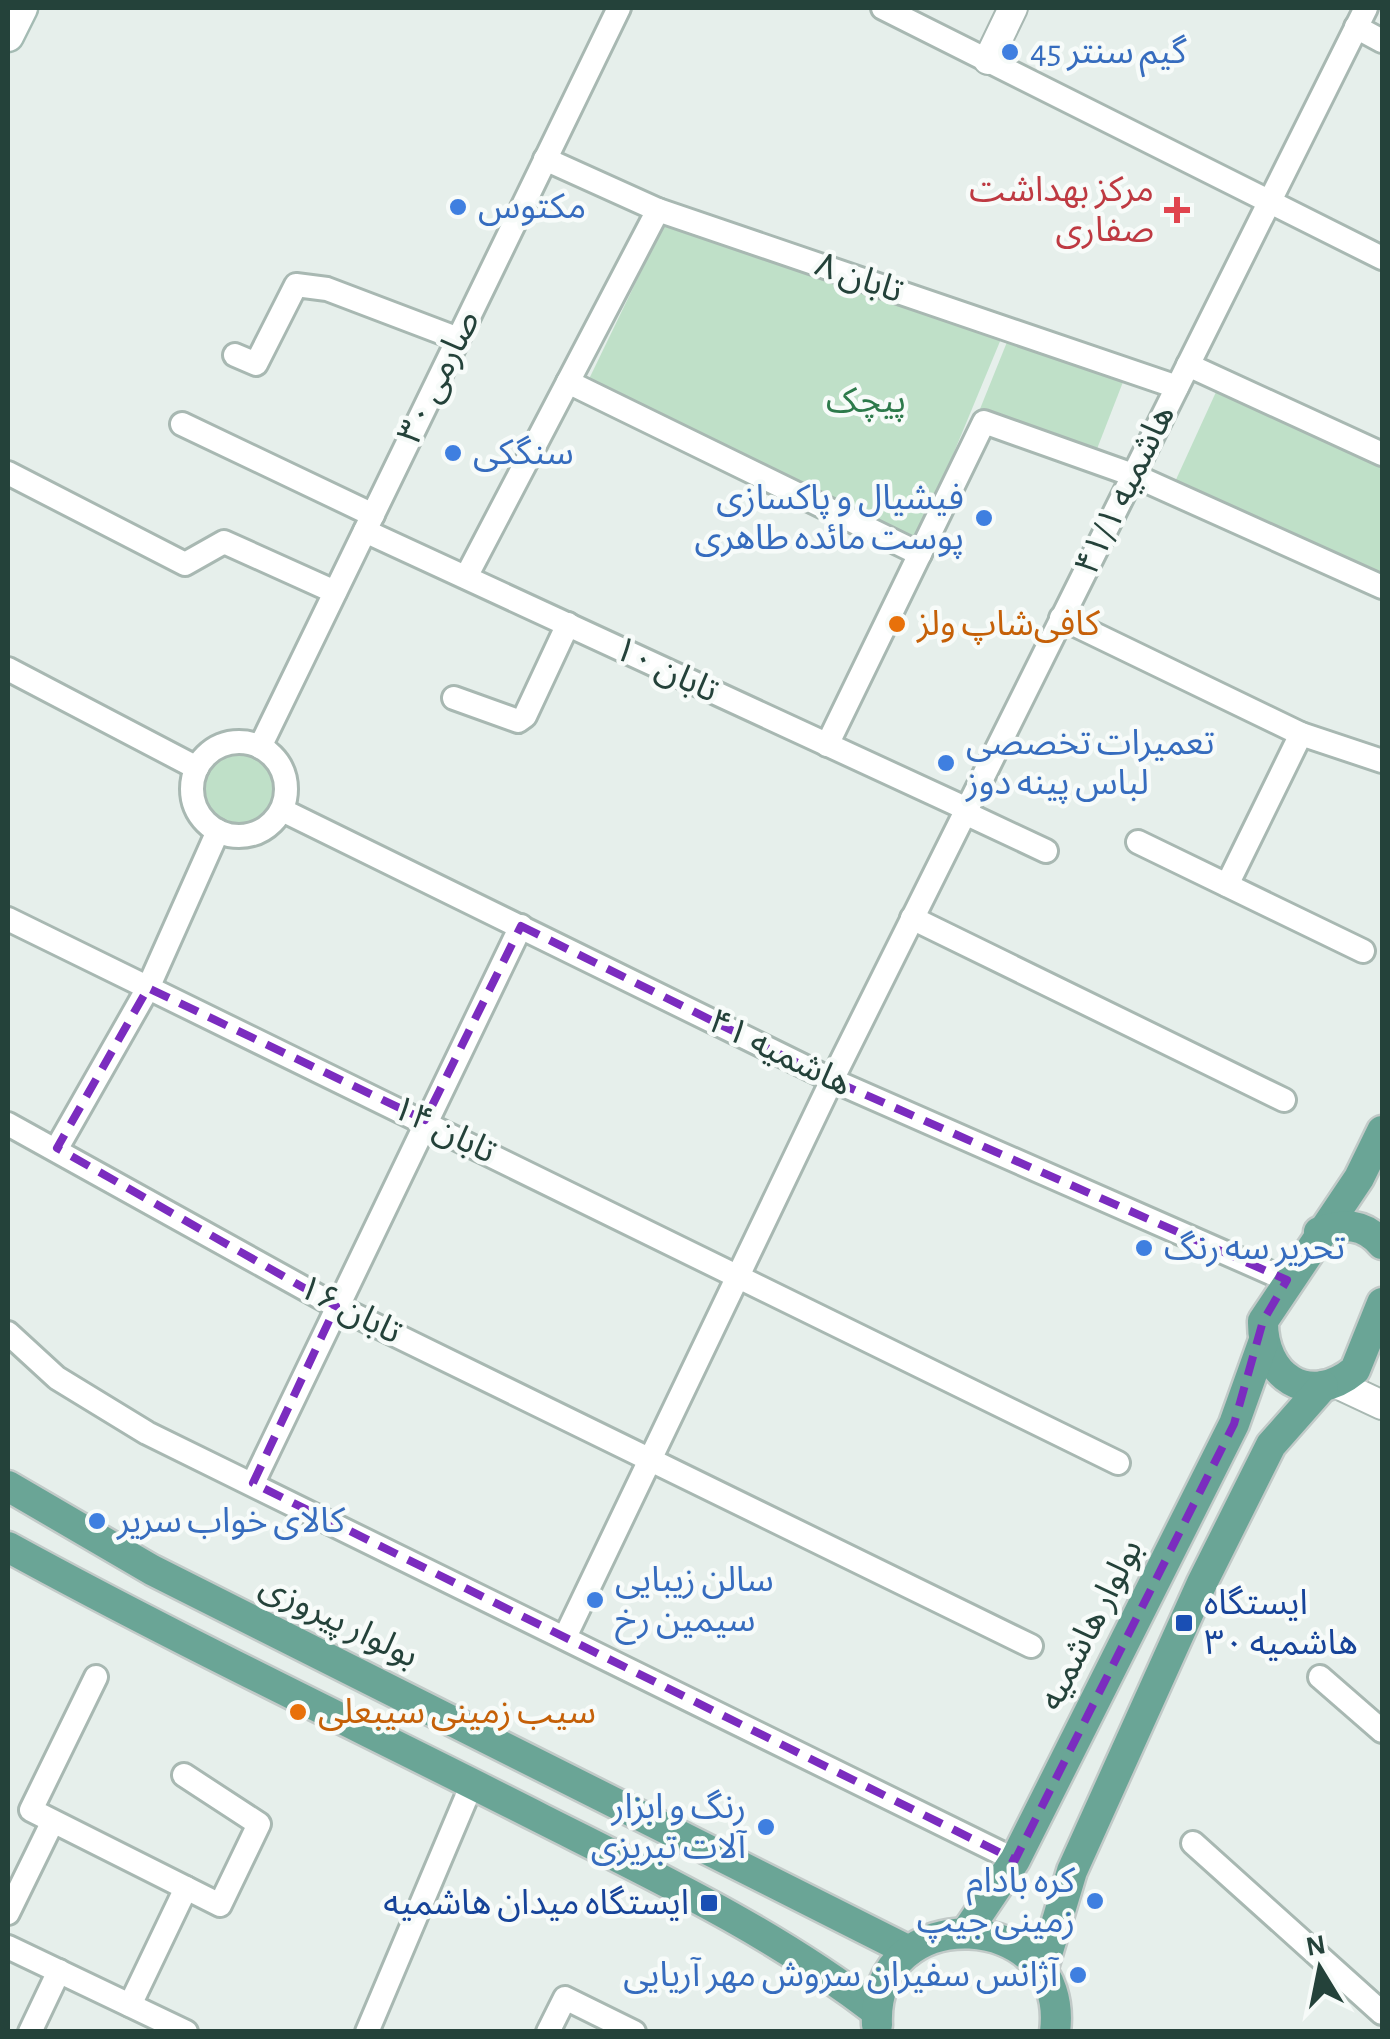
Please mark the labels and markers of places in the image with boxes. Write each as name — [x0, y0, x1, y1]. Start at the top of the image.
place label: گیم سنتر 45 — [1030, 34, 1187, 78]
marker: گیم سنتر 45 — [999, 41, 1021, 63]
place label: مرکز بهداشت صفاری — [969, 173, 1154, 250]
place label: مکتوس — [478, 190, 586, 226]
marker: مکتوس — [447, 196, 469, 218]
marker: مرکز بهداشت صفاری — [1164, 197, 1190, 223]
place label: سنگکی — [473, 435, 574, 472]
marker: سنگکی — [442, 442, 464, 464]
place label: فیشیال و پاکسازی پوست مائده طاهری — [695, 481, 964, 559]
marker: فیشیال و پاکسازی پوست مائده طاهری — [973, 507, 995, 529]
place label: کافی‌شاپ ولز — [916, 607, 1100, 645]
marker: کافی‌شاپ ولز — [886, 613, 908, 635]
place label: تعمیرات تخصصی لباس پینه دوز — [965, 726, 1215, 804]
marker: تعمیرات تخصصی لباس پینه دوز — [935, 752, 957, 774]
place label: تحریر سه رنگ — [1164, 1230, 1345, 1268]
marker: تحریر سه رنگ — [1133, 1237, 1155, 1259]
place label: کالای خواب سریر — [116, 1504, 346, 1540]
marker: کالای خواب سریر — [86, 1510, 108, 1532]
place label: سالن زیبایی سیمین رخ — [615, 1563, 774, 1645]
place label: ایستگاه هاشمیه ۳۰ — [1204, 1585, 1358, 1661]
marker: سالن زیبایی سیمین رخ — [584, 1589, 606, 1611]
marker: ایستگاه هاشمیه ۳۰ — [1173, 1612, 1195, 1634]
place label: سیب زمینی سیبعلی — [318, 1695, 596, 1732]
marker: سیب زمینی سیبعلی — [287, 1701, 309, 1723]
place label: رنگ و ابزار آلات تبریزی — [591, 1789, 748, 1866]
marker: رنگ و ابزار آلات تبریزی — [755, 1816, 777, 1838]
place label: کره بادام زمینی جیپ — [917, 1864, 1076, 1942]
place label: ایستگاه میدان هاشمیه — [383, 1885, 689, 1922]
marker: کره بادام زمینی جیپ — [1084, 1890, 1106, 1912]
marker: ایستگاه میدان هاشمیه — [698, 1892, 720, 1914]
place label: آژانس سفیران سروش مهر آریایی — [623, 1956, 1060, 1995]
marker: آژانس سفیران سروش مهر آریایی — [1067, 1964, 1089, 1986]

